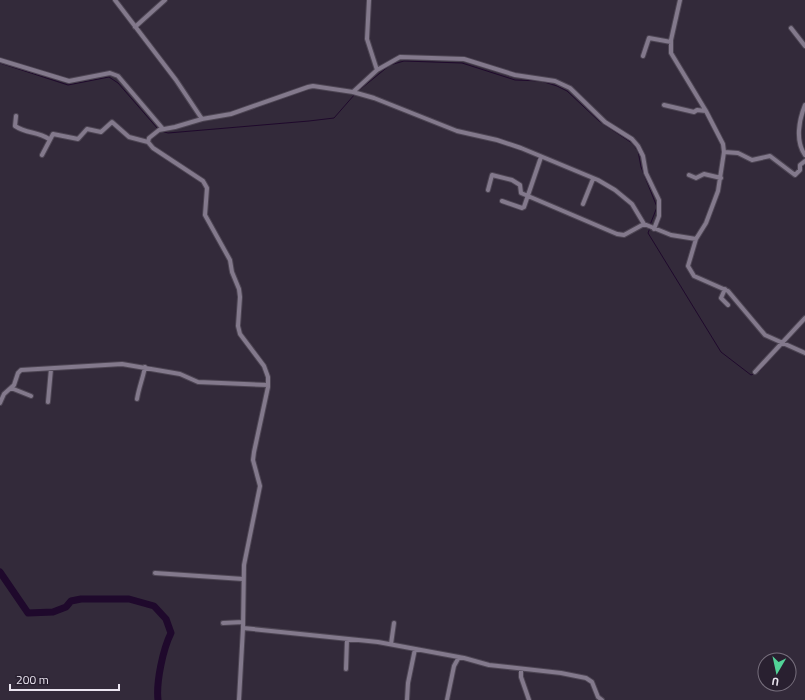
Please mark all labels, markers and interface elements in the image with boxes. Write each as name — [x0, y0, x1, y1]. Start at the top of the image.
north arrow — [757, 652, 797, 692]
scale bar — [10, 666, 119, 692]
text: 200 m — [16, 670, 49, 689]
text: U — [771, 673, 780, 690]

